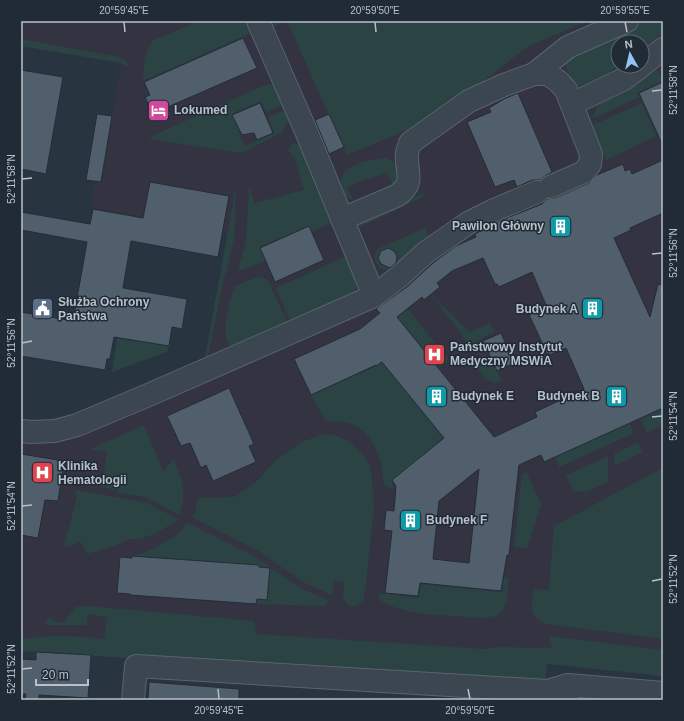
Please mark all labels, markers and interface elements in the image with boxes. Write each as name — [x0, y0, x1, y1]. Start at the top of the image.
text: 20°59'45"E — [99, 5, 149, 16]
text: 20°59'50"E — [350, 5, 400, 16]
text: 20°59'55"E — [600, 5, 650, 16]
north arrow — [610, 34, 650, 74]
text: N — [624, 38, 633, 51]
text: 52°11'58"N — [668, 65, 679, 115]
hotel icon: Lokumed — [146, 97, 172, 123]
place label: Lokumed — [174, 103, 227, 117]
text: 52°11'58"N — [6, 154, 17, 204]
building icon: Pawilon Główny — [547, 213, 573, 239]
place label: Pawilon Główny — [452, 219, 544, 233]
text: 52°11'56"N — [668, 228, 679, 278]
place label: Służba Ochrony Państwa — [58, 295, 150, 323]
public building icon: Służba Ochrony Państwa — [30, 296, 56, 322]
building icon: Budynek A — [580, 296, 606, 322]
place label: Budynek A — [516, 302, 578, 316]
text: 52°11'56"N — [6, 318, 17, 368]
place label: Państwowy Instytut Medyczny MSWiA — [450, 340, 562, 368]
hospital icon: Państwowy Instytut Medyczny MSWiA — [421, 341, 447, 367]
building icon: Budynek E — [423, 383, 449, 409]
building icon: Budynek B — [603, 383, 629, 409]
place label: Budynek E — [452, 389, 514, 403]
place label: Budynek B — [537, 389, 600, 403]
text: 52°11'54"N — [668, 391, 679, 441]
place label: Klinika Hematologii — [58, 459, 127, 487]
hospital icon: Klinika Hematologii — [29, 460, 55, 486]
text: 52°11'54"N — [6, 481, 17, 531]
building icon: Budynek F — [398, 507, 424, 533]
place label: Budynek F — [426, 513, 487, 527]
text: 52°11'52"N — [668, 554, 679, 604]
text: 52°11'52"N — [6, 644, 17, 694]
scale bar — [36, 661, 88, 687]
text: 20 m — [42, 668, 69, 682]
text: 20°59'45"E — [194, 705, 244, 716]
text: 20°59'50"E — [445, 705, 495, 716]

